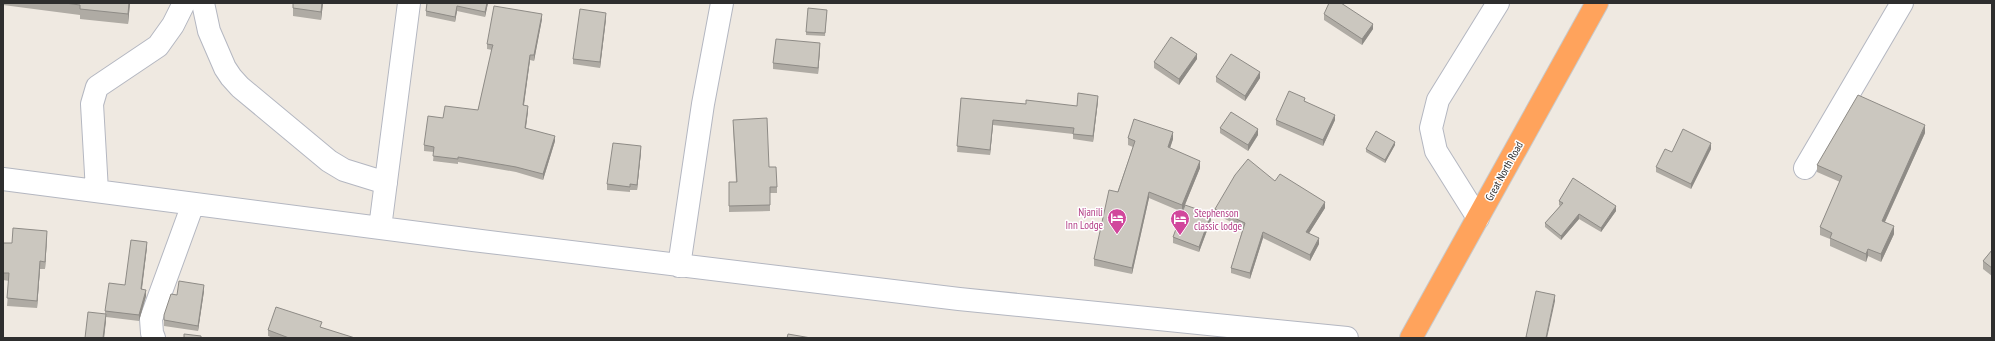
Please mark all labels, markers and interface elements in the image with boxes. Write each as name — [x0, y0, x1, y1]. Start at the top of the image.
street label: Great North Road — [1482, 139, 1526, 203]
place label: Njanili Inn Lodge — [1066, 205, 1103, 232]
place label: Stephenson classic lodge — [1194, 206, 1243, 233]
hotel icon: Njanili Inn Lodge — [1106, 207, 1128, 235]
hotel icon: Stephenson classic lodge — [1169, 208, 1191, 236]

